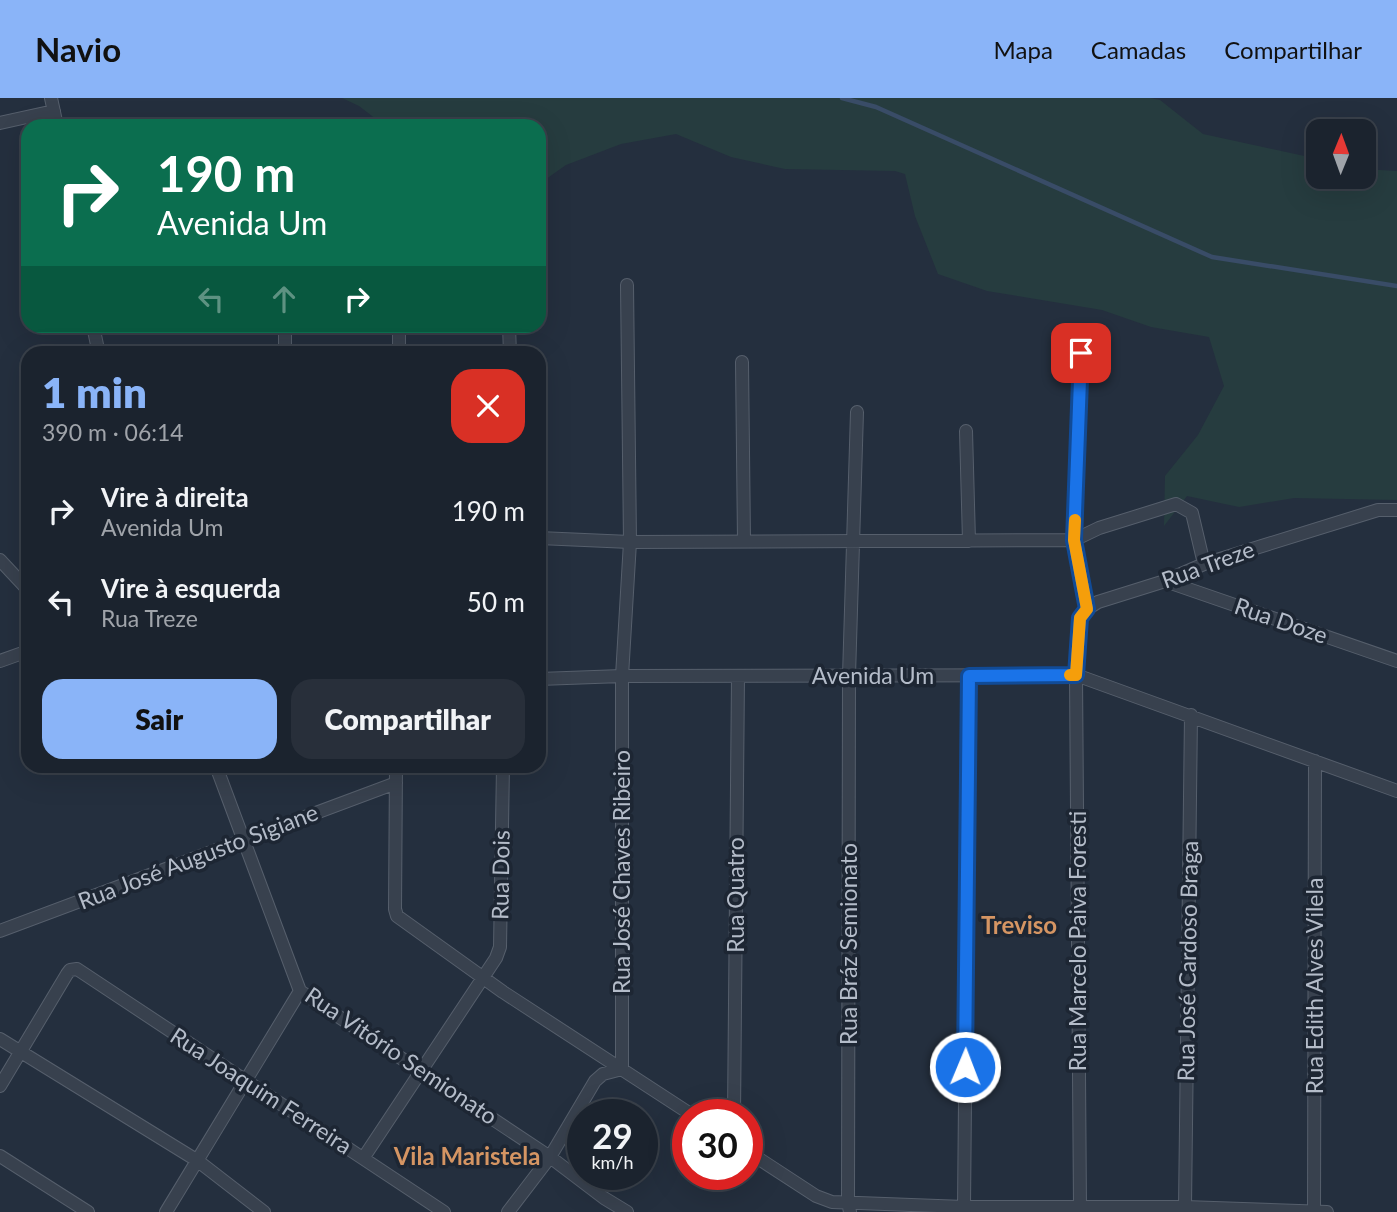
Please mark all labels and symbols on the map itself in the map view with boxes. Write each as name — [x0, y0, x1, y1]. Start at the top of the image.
north arrow — [1306, 119, 1376, 189]
pin — [1051, 323, 1111, 383]
street label: Rua Treze — [1157, 534, 1258, 594]
street label: Rua Doze — [1231, 591, 1332, 649]
street label: Avenida Um — [812, 661, 934, 689]
street label: Rua José Chaves Ribeiro — [607, 750, 635, 994]
street label: Rua José Augusto Sigiane — [74, 797, 322, 915]
street label: Rua Marcelo Paiva Foresti — [1063, 811, 1091, 1071]
street label: Rua Dois — [485, 830, 515, 920]
street label: Rua Quatro — [721, 837, 749, 953]
street label: Rua José Cardoso Braga — [1171, 840, 1203, 1082]
street label: Rua Bráz Semionato — [834, 843, 862, 1045]
street label: Rua Edith Alves Vilela — [1300, 878, 1328, 1094]
district label: Treviso — [981, 910, 1057, 939]
street label: Rua Vitório Semionato — [300, 980, 503, 1130]
street label: Rua Joaquim Ferreira — [165, 1021, 358, 1159]
position arrow — [928, 1030, 1002, 1104]
speed limit sign: 30 — [672, 1099, 763, 1190]
district label: Vila Maristela — [393, 1141, 540, 1170]

